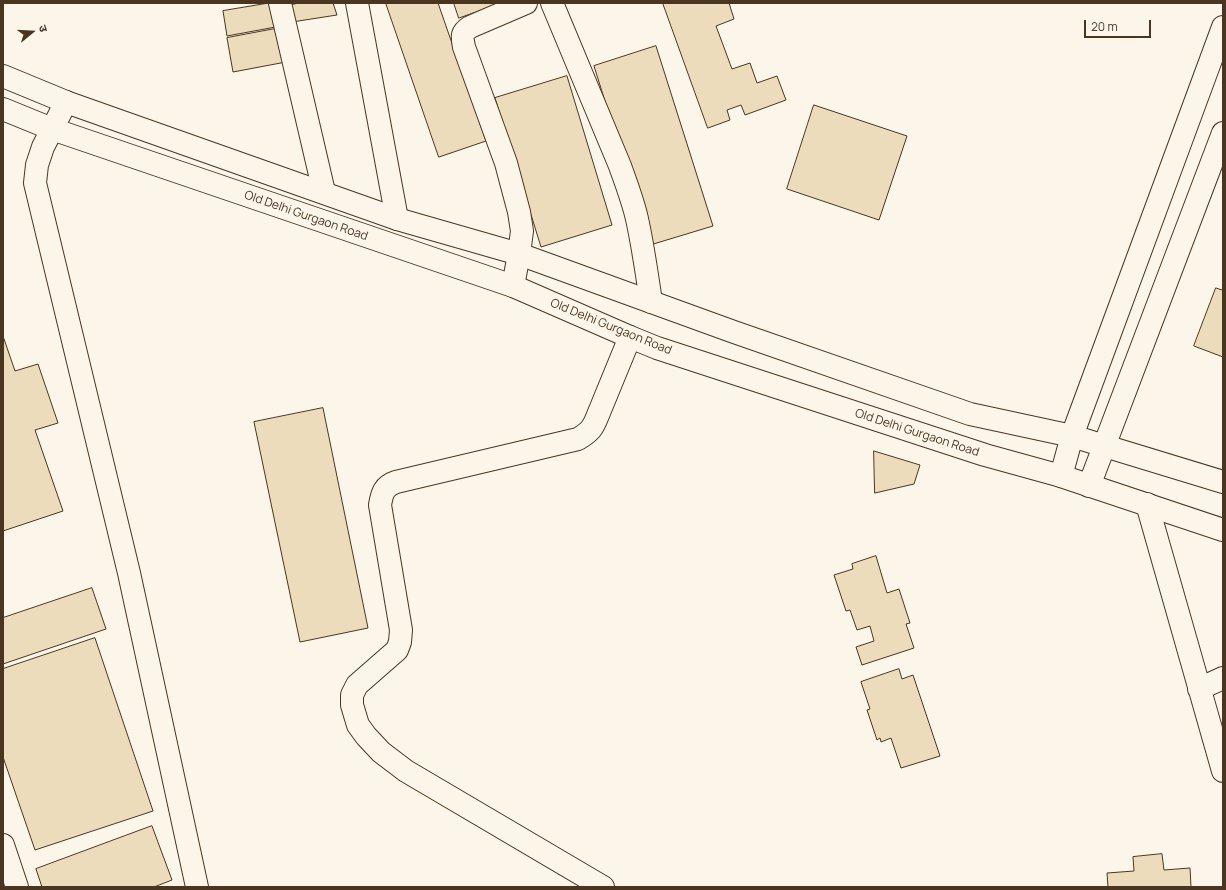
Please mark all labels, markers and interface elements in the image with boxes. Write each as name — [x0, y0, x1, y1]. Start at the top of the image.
north arrow — [12, 12, 52, 52]
scale bar — [1086, 12, 1153, 38]
text: 20 m — [1091, 18, 1118, 35]
text: उ — [36, 23, 52, 34]
street label: Old Delhi Gurgaon Road — [242, 188, 370, 244]
street label: Old Delhi Gurgaon Road — [548, 296, 674, 358]
street label: Old Delhi Gurgaon Road — [853, 406, 981, 460]

